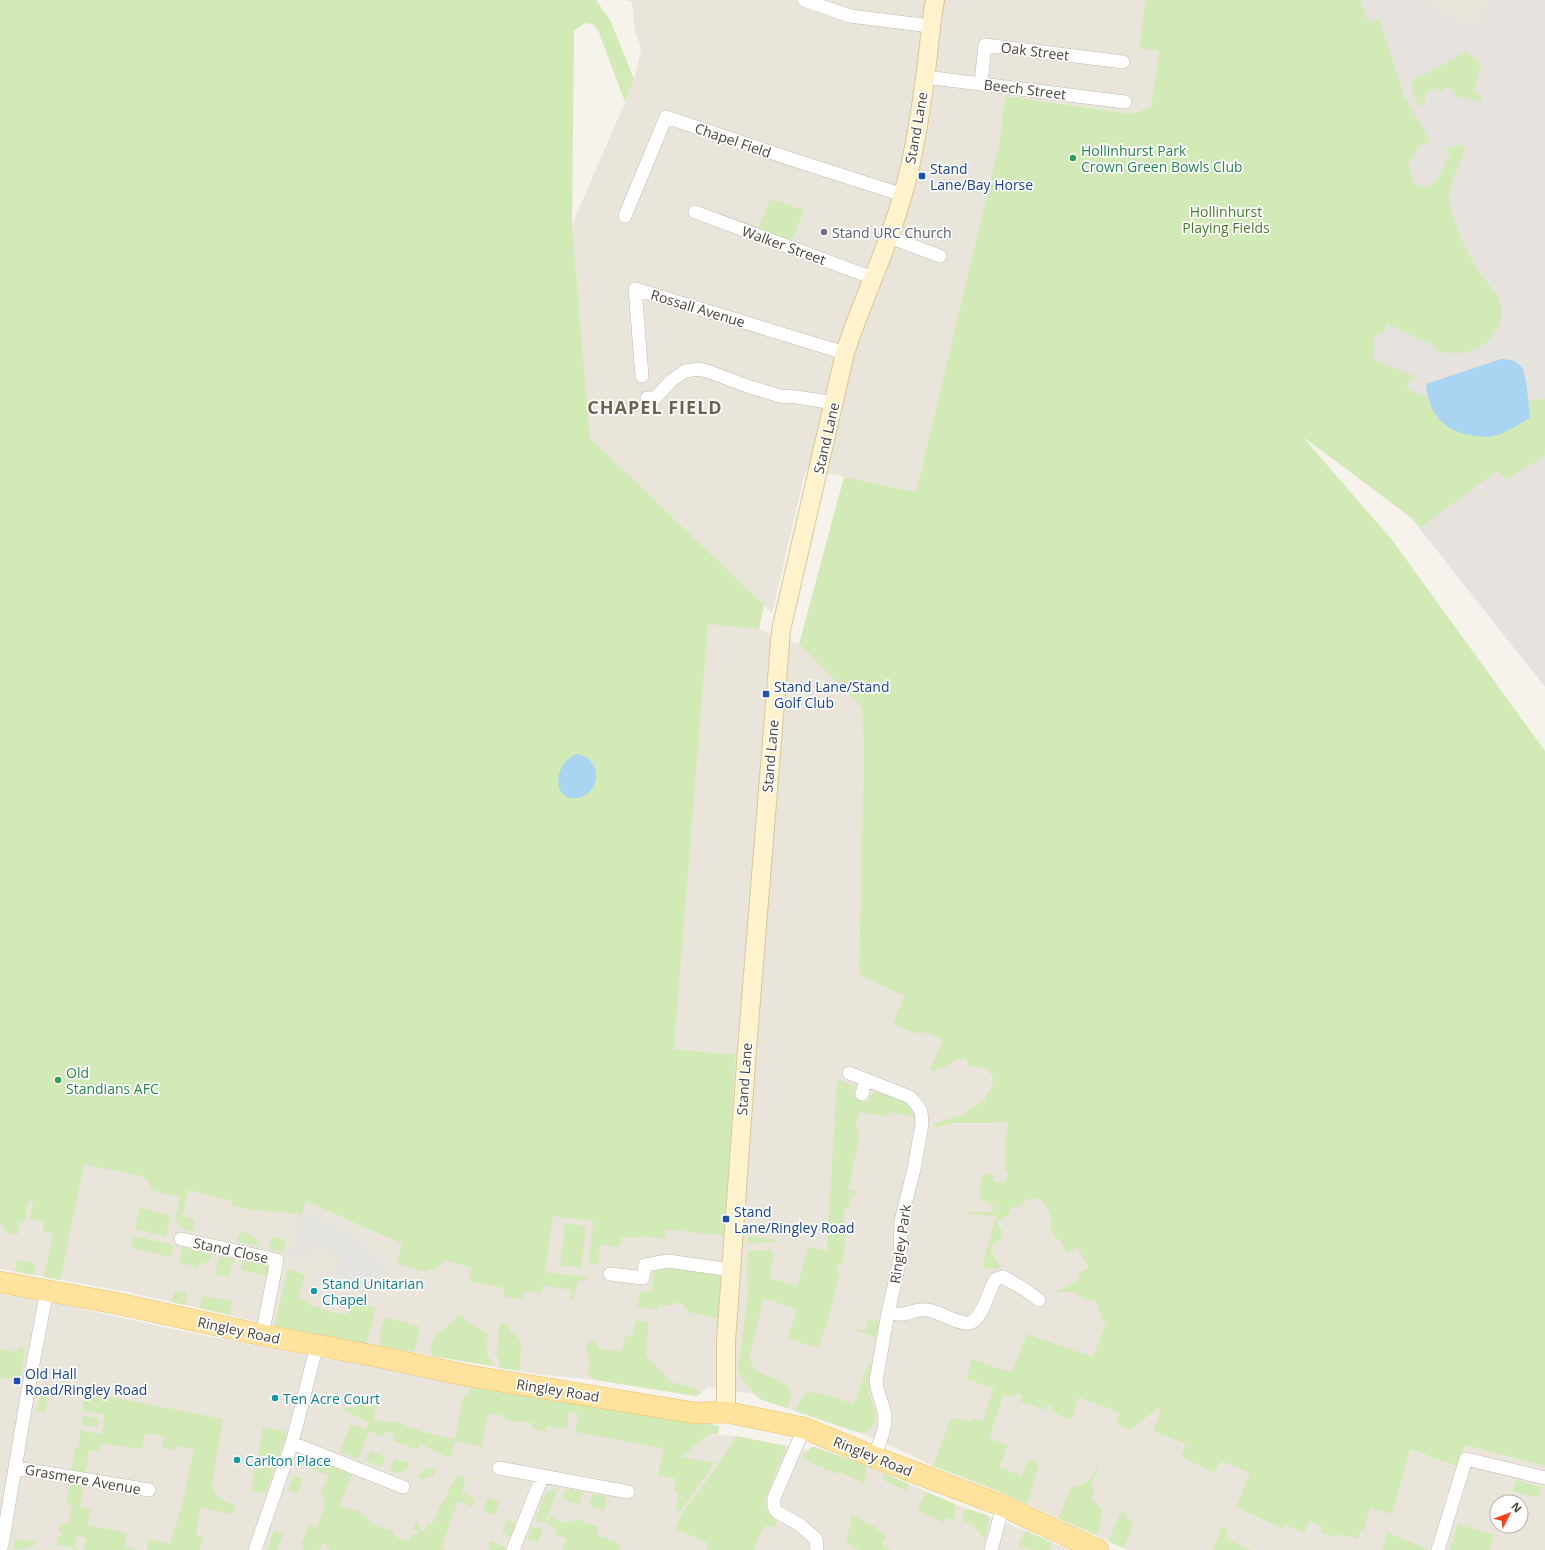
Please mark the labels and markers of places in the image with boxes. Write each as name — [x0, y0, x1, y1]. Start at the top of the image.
place label: Hollinhurst Park Crown Green Bowls Club — [1081, 141, 1243, 176]
marker: Hollinhurst Park Crown Green Bowls Club — [1068, 153, 1078, 163]
place label: Stand Lane/Bay Horse — [930, 159, 1033, 194]
marker: Stand Lane/Bay Horse — [917, 171, 927, 181]
place label: Stand URC Church — [832, 223, 952, 242]
marker: Stand URC Church — [819, 227, 829, 237]
place label: Stand Lane/Stand Golf Club — [774, 677, 890, 712]
marker: Stand Lane/Stand Golf Club — [761, 689, 771, 699]
place label: Old Standians AFC — [66, 1063, 159, 1098]
marker: Old Standians AFC — [53, 1075, 63, 1085]
place label: Stand Lane/Ringley Road — [734, 1202, 854, 1237]
marker: Stand Lane/Ringley Road — [721, 1214, 731, 1224]
place label: Stand Unitarian Chapel — [322, 1274, 424, 1309]
marker: Stand Unitarian Chapel — [309, 1286, 319, 1296]
place label: Old Hall Road/Ringley Road — [25, 1364, 147, 1399]
marker: Old Hall Road/Ringley Road — [12, 1376, 22, 1386]
place label: Ten Acre Court — [283, 1389, 380, 1408]
marker: Ten Acre Court — [270, 1393, 280, 1403]
place label: Carlton Place — [245, 1451, 331, 1470]
marker: Carlton Place — [232, 1455, 242, 1465]

